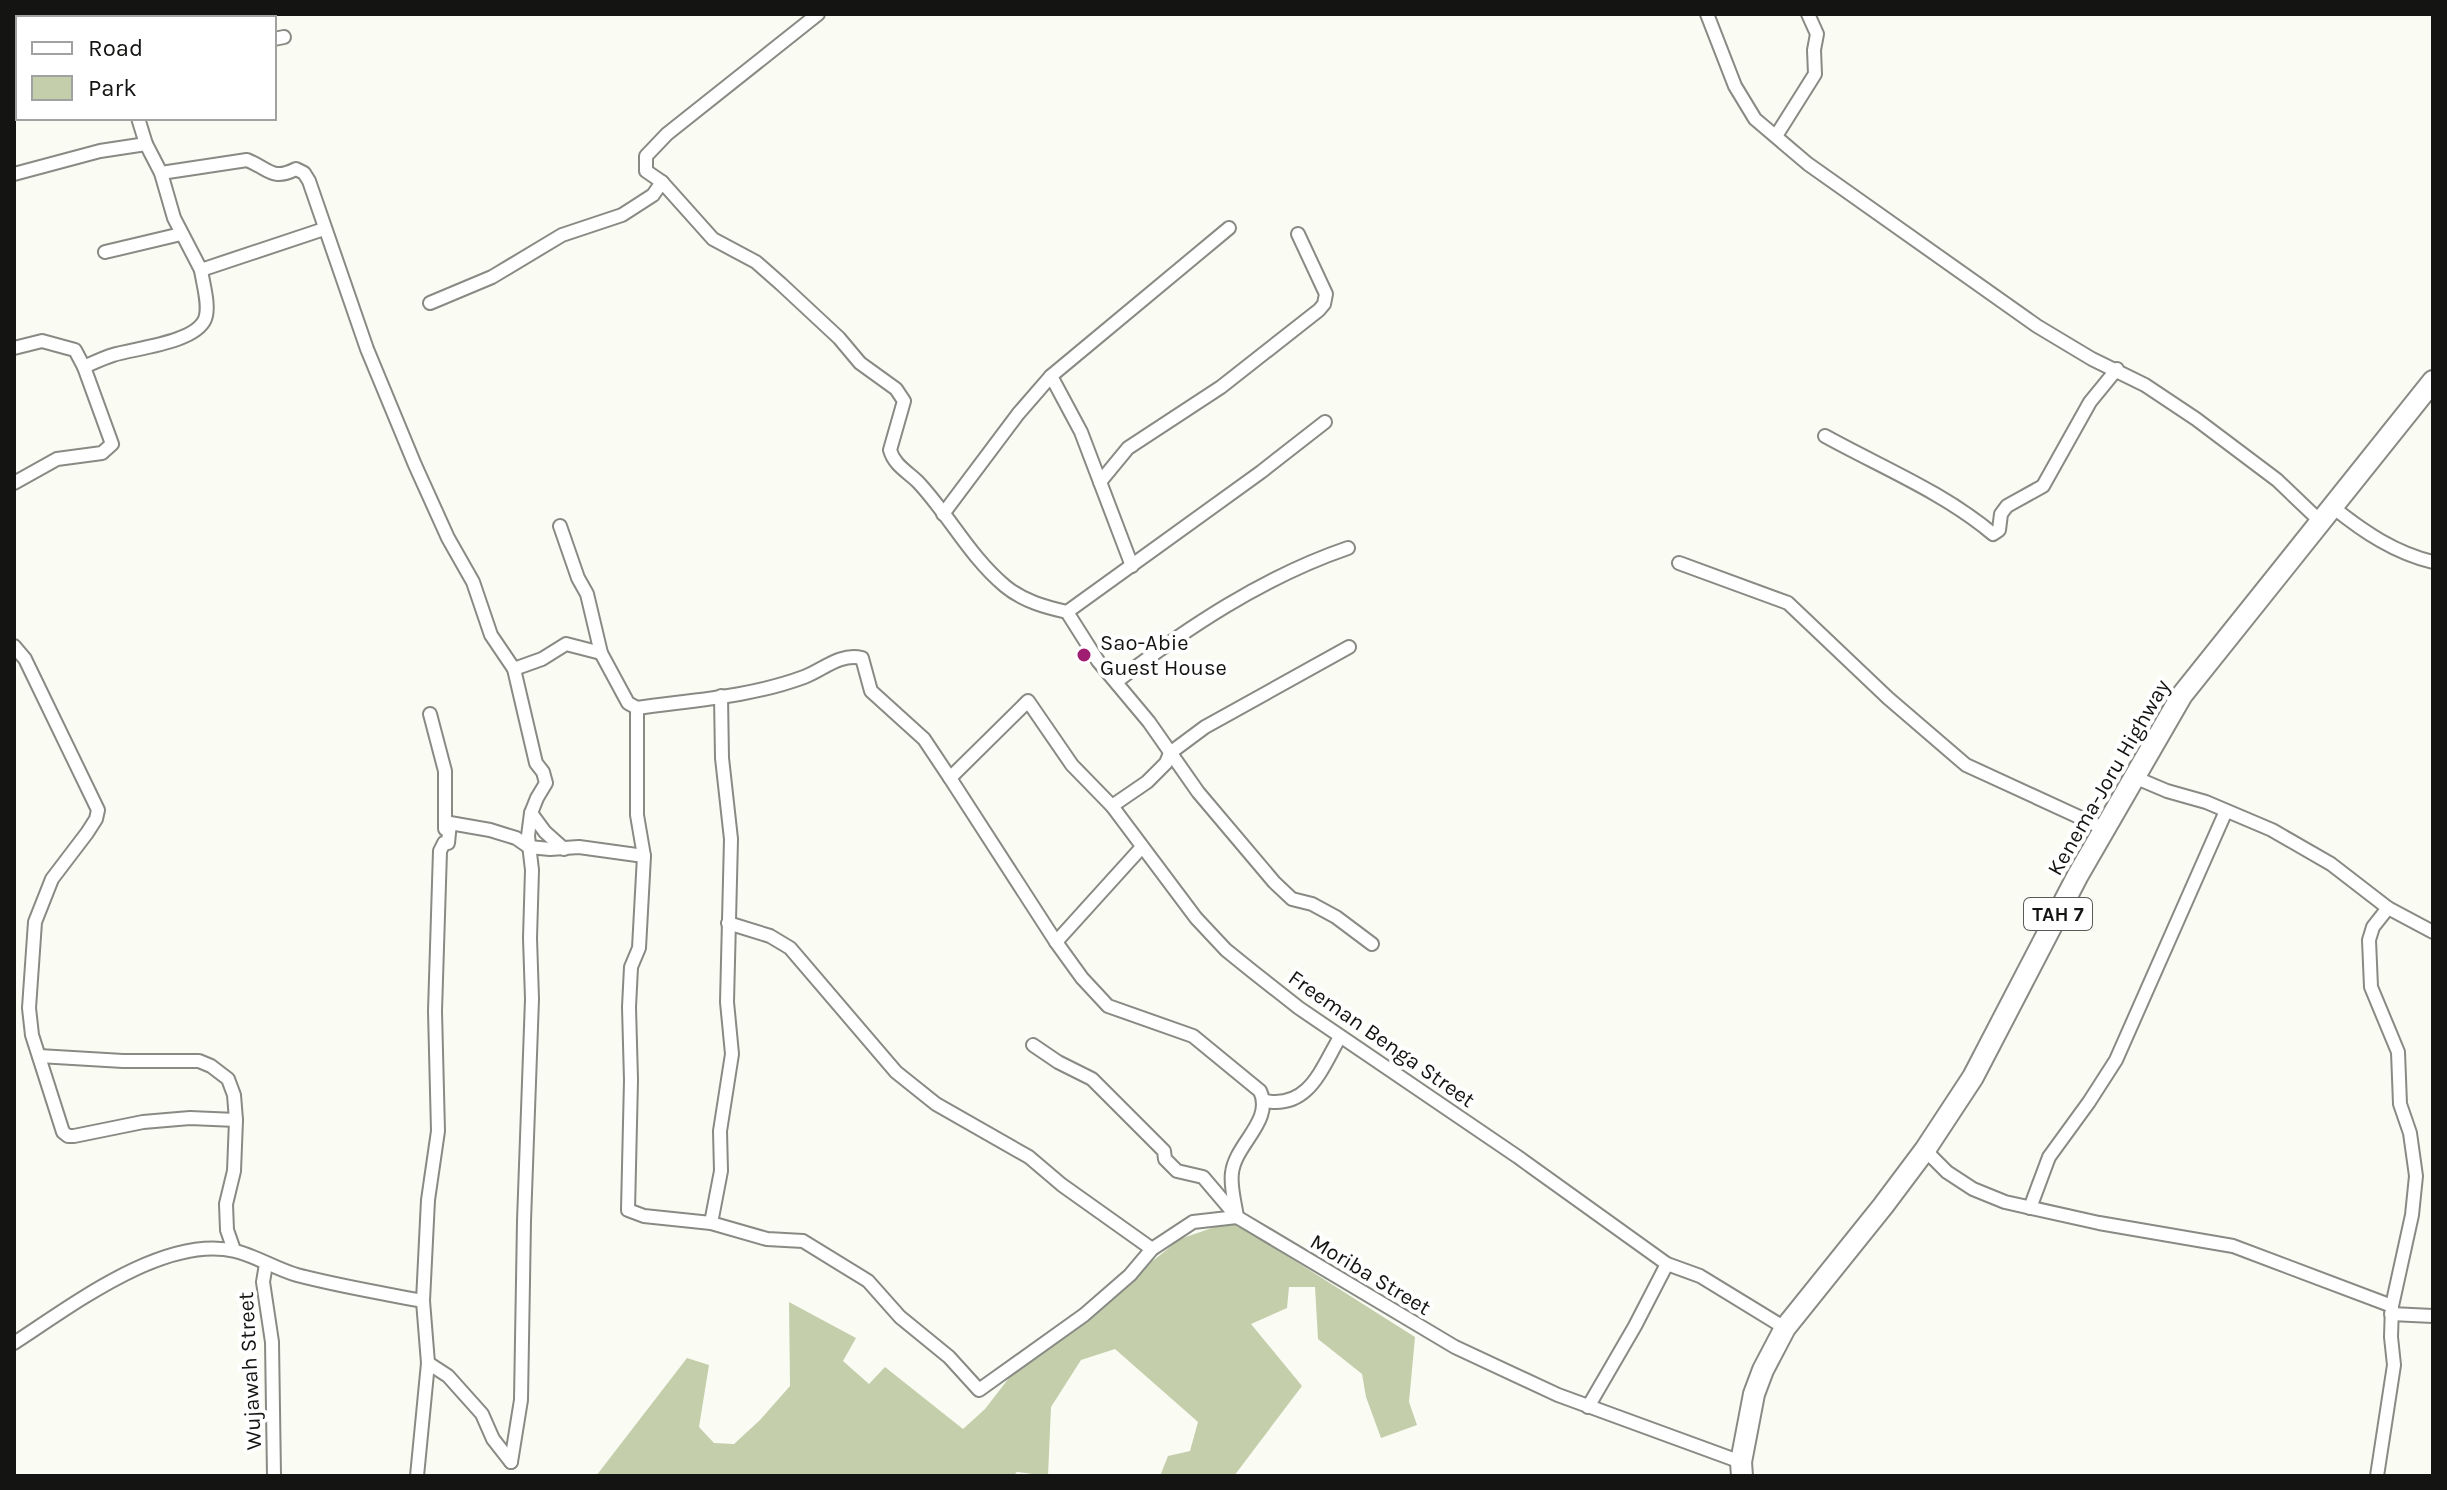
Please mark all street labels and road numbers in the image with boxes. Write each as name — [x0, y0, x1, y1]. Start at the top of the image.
street label: Kenema-Joru Highway — [2042, 675, 2176, 880]
road number: TAH 7 — [2024, 898, 2092, 930]
street label: Freeman Benga Street — [1283, 965, 1480, 1113]
street label: Moriba Street — [1306, 1229, 1435, 1321]
street label: Wujawah Street — [233, 1291, 267, 1451]

